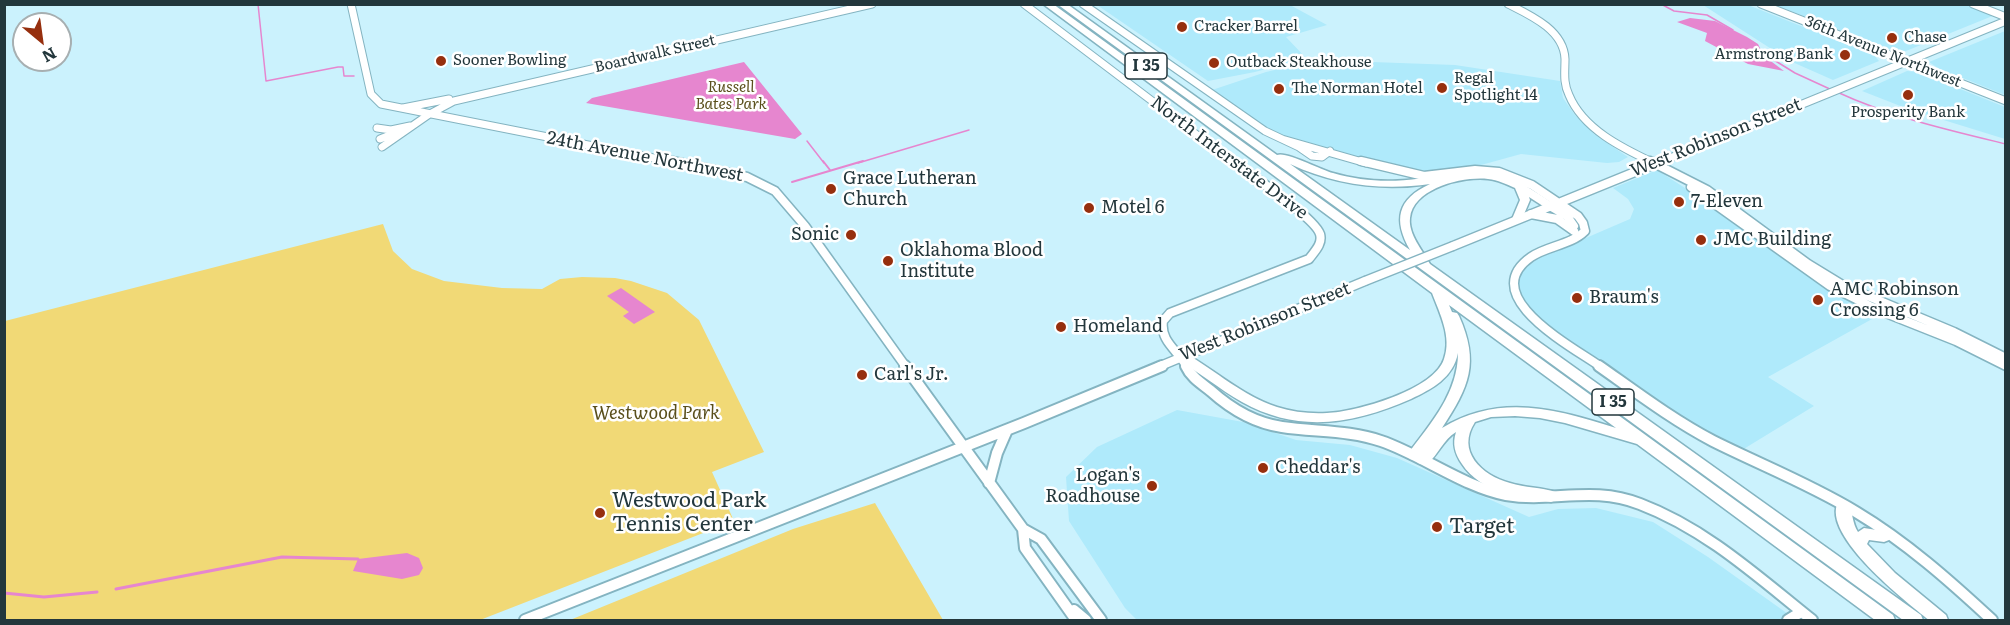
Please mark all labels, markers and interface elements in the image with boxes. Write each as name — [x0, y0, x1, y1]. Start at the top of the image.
north arrow — [12, 12, 72, 72]
street label: 36th Avenue Northwest — [1802, 12, 1964, 92]
place label: Cracker Barrel — [1194, 18, 1298, 36]
marker: Cracker Barrel — [1175, 20, 1189, 34]
place label: Chase — [1904, 29, 1947, 47]
street label: Boardwalk Street — [593, 31, 717, 77]
marker: Chase — [1885, 31, 1899, 45]
text: N — [38, 42, 61, 70]
place label: Armstrong Bank — [1715, 46, 1833, 64]
marker: Armstrong Bank — [1838, 48, 1852, 62]
place label: Sooner Bowling — [453, 52, 566, 70]
road number: I 35 — [1125, 53, 1167, 79]
marker: Sooner Bowling — [434, 54, 448, 68]
place label: Outback Steakhouse — [1226, 54, 1372, 72]
marker: Outback Steakhouse — [1207, 56, 1221, 70]
place label: Regal Spotlight 14 — [1454, 70, 1537, 105]
park label: Russell Bates Park — [695, 79, 767, 114]
place label: The Norman Hotel — [1291, 80, 1423, 98]
marker: Regal Spotlight 14 — [1435, 81, 1449, 95]
marker: The Norman Hotel — [1272, 82, 1286, 96]
marker: Prosperity Bank — [1901, 88, 1915, 102]
street label: North Interstate Drive — [1146, 92, 1312, 224]
street label: West Robinson Street — [1627, 94, 1805, 182]
place label: Prosperity Bank — [1851, 104, 1965, 122]
street label: 24th Avenue Northwest — [545, 127, 745, 187]
place label: Grace Lutheran Church — [843, 168, 977, 210]
marker: Grace Lutheran Church — [824, 182, 838, 196]
place label: 7-Eleven — [1691, 191, 1763, 213]
marker: 7-Eleven — [1672, 195, 1686, 209]
place label: Motel 6 — [1101, 197, 1165, 219]
marker: Motel 6 — [1082, 201, 1096, 215]
place label: Sonic — [791, 224, 839, 246]
marker: Sonic — [844, 228, 858, 242]
place label: JMC Building — [1713, 229, 1831, 251]
marker: JMC Building — [1694, 233, 1708, 247]
place label: Oklahoma Blood Institute — [900, 240, 1043, 282]
marker: Oklahoma Blood Institute — [881, 254, 895, 268]
street label: West Robinson Street — [1176, 278, 1354, 366]
place label: AMC Robinson Crossing 6 — [1830, 279, 1959, 322]
place label: Braum's — [1589, 287, 1659, 309]
marker: Braum's — [1570, 291, 1584, 305]
marker: AMC Robinson Crossing 6 — [1811, 293, 1825, 307]
place label: Homeland — [1073, 316, 1163, 338]
marker: Homeland — [1054, 320, 1068, 334]
place label: Carl's Jr. — [874, 364, 949, 386]
marker: Carl's Jr. — [855, 368, 869, 382]
road number: I 35 — [1592, 389, 1634, 415]
park label: Westwood Park — [592, 403, 720, 425]
place label: Cheddar's — [1275, 457, 1360, 479]
marker: Cheddar's — [1256, 461, 1270, 475]
place label: Logan's Roadhouse — [1045, 465, 1140, 508]
marker: Logan's Roadhouse — [1145, 479, 1159, 493]
place label: Westwood Park Tennis Center — [612, 488, 766, 538]
marker: Westwood Park Tennis Center — [593, 506, 607, 520]
place label: Target — [1449, 514, 1514, 540]
marker: Target — [1430, 520, 1444, 534]

